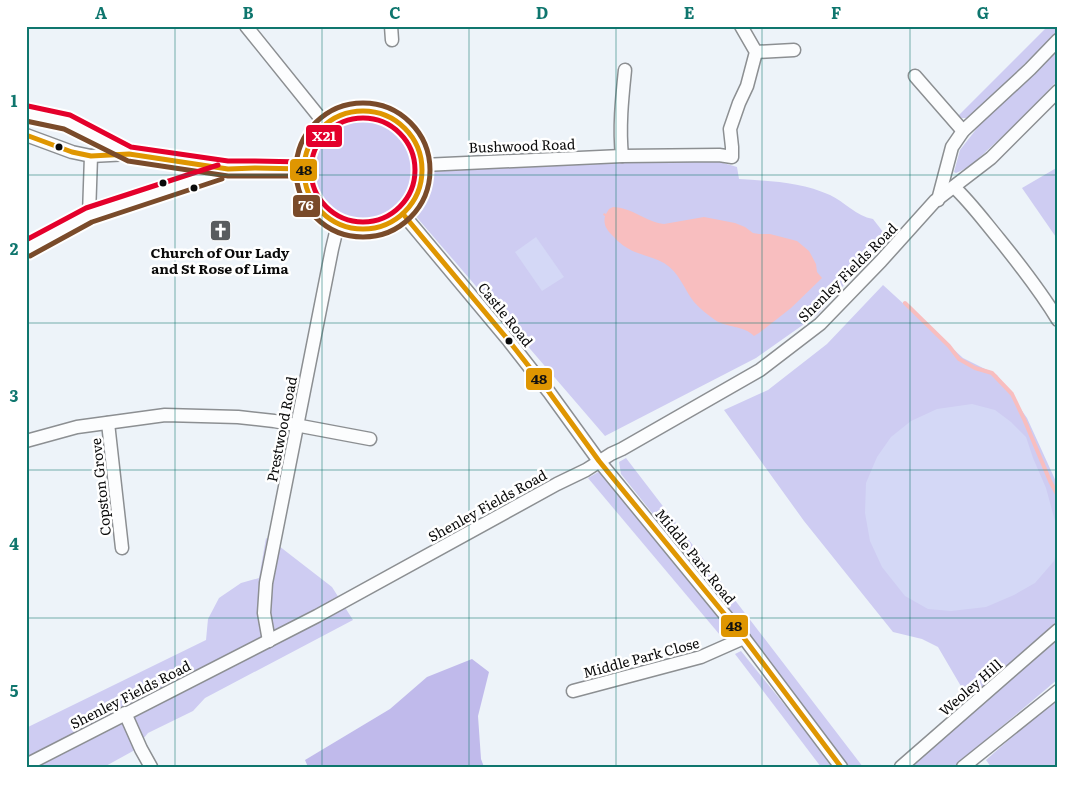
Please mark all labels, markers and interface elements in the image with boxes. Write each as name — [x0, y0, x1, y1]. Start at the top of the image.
text: A — [95, 0, 107, 24]
text: B — [242, 0, 254, 24]
text: C — [389, 0, 401, 24]
text: D — [536, 0, 548, 24]
text: E — [684, 0, 695, 24]
text: F — [831, 0, 841, 24]
text: G — [977, 0, 989, 24]
text: 1 — [11, 88, 18, 112]
line badge: X21 — [305, 124, 343, 148]
text: X21 — [312, 125, 336, 145]
street label: Bushwood Road — [468, 133, 576, 157]
unlabelled marker — [54, 142, 64, 152]
line badge: 48 — [289, 158, 318, 182]
text: 48 — [296, 159, 312, 179]
unlabelled marker — [158, 178, 168, 188]
unlabelled marker — [189, 183, 199, 193]
line badge: 76 — [292, 194, 321, 218]
text: 76 — [298, 194, 314, 214]
church icon: Church of Our Lady and St Rose of Lima — [208, 218, 232, 242]
street label: Shenley Fields Road — [793, 218, 901, 326]
text: 2 — [10, 236, 19, 260]
place label: Church of Our Lady and St Rose of Lima — [151, 242, 290, 278]
street label: Castle Road — [474, 278, 538, 351]
unlabelled marker — [504, 336, 514, 346]
line badge: 48 — [525, 367, 553, 391]
text: 48 — [531, 368, 547, 388]
street label: Prestwood Road — [261, 374, 301, 483]
text: 3 — [10, 383, 19, 407]
street label: Copston Grove — [85, 437, 115, 537]
street label: Shenley Fields Road — [424, 464, 550, 546]
street label: Middle Park Road — [651, 504, 741, 608]
text: 4 — [9, 531, 19, 555]
line badge: 48 — [720, 614, 749, 638]
text: 48 — [726, 615, 742, 635]
street label: Middle Park Close — [581, 632, 701, 682]
street label: Weoley Hill — [934, 654, 1006, 720]
street label: Shenley Fields Road — [66, 655, 194, 733]
text: 5 — [10, 678, 19, 702]

